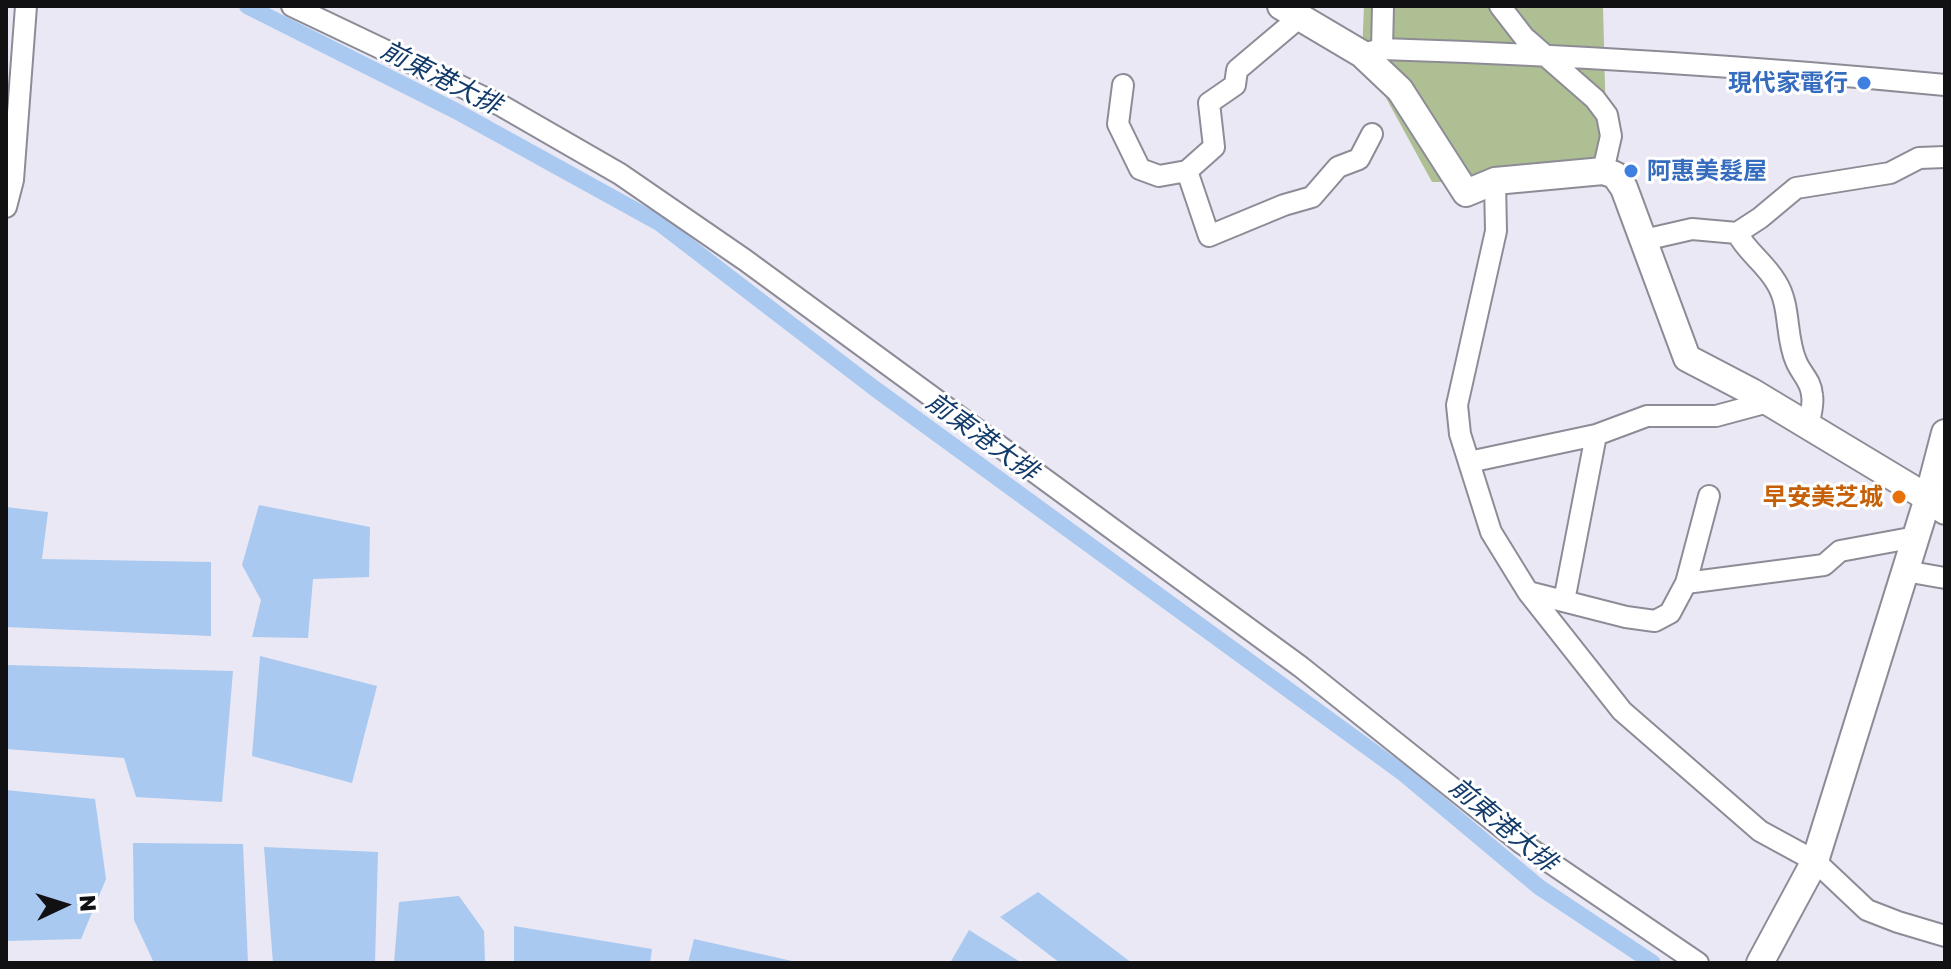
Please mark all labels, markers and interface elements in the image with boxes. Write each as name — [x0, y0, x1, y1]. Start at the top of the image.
water label: 前東港大排 — [376, 35, 506, 121]
place label: 現代家電行 — [1728, 69, 1848, 97]
marker: 現代家電行 — [1855, 74, 1873, 92]
place label: 阿惠美髮屋 — [1647, 157, 1767, 185]
marker: 阿惠美髮屋 — [1622, 162, 1640, 180]
water label: 前東港大排 — [920, 386, 1044, 488]
place label: 早安美芝城 — [1763, 483, 1883, 511]
marker: 早安美芝城 — [1890, 488, 1908, 506]
water label: 前東港大排 — [1443, 771, 1563, 879]
north arrow — [24, 865, 104, 945]
text: N — [74, 894, 102, 913]

